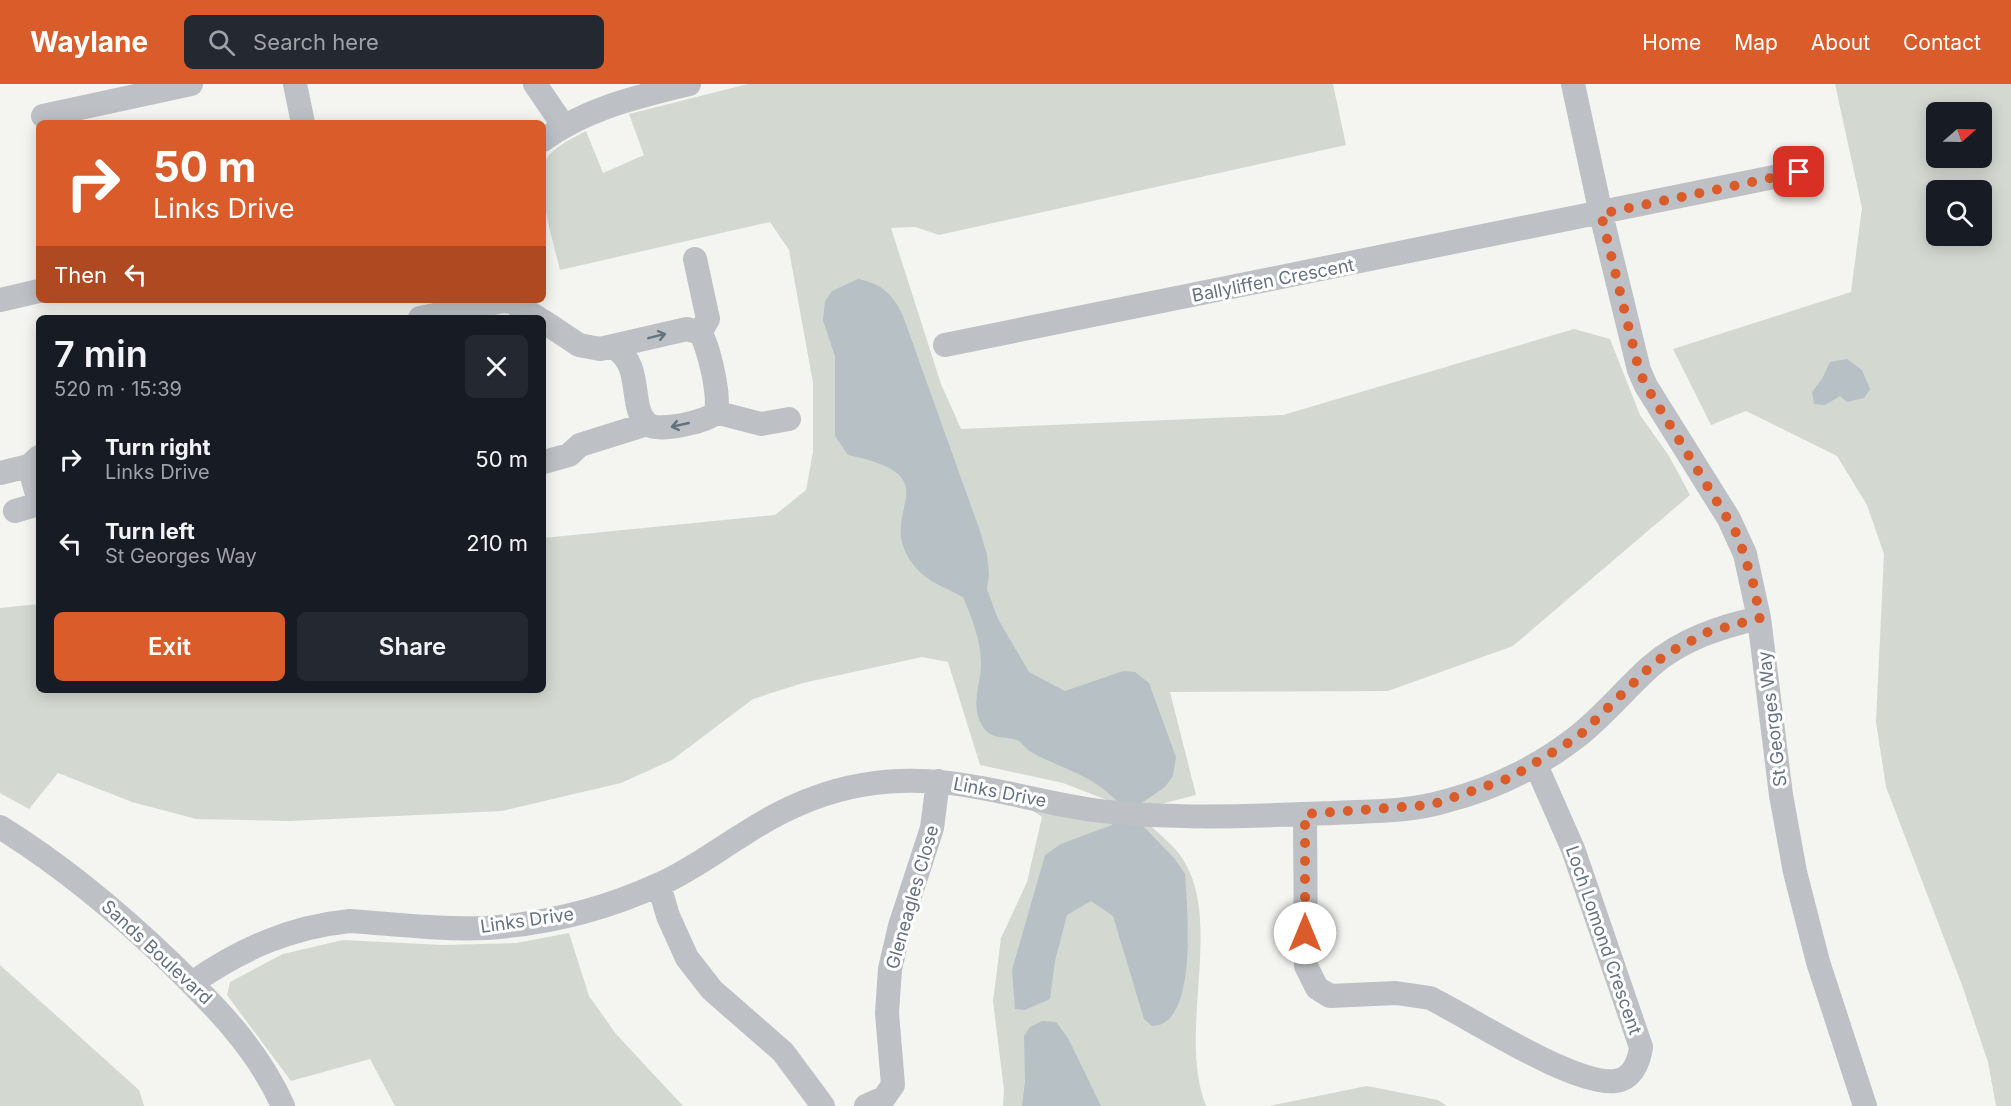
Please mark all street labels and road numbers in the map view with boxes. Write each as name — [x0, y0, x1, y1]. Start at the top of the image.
street label: Ballyliffen Crescent — [1190, 254, 1356, 306]
street label: St Georges Way — [1753, 650, 1791, 788]
street label: Links Drive — [952, 773, 1048, 811]
street label: Gleneagles Close — [881, 823, 943, 971]
street label: Loch Lomond Crescent — [1562, 843, 1646, 1037]
street label: Sands Boulevard — [97, 895, 217, 1009]
street label: Links Drive — [479, 903, 575, 937]

